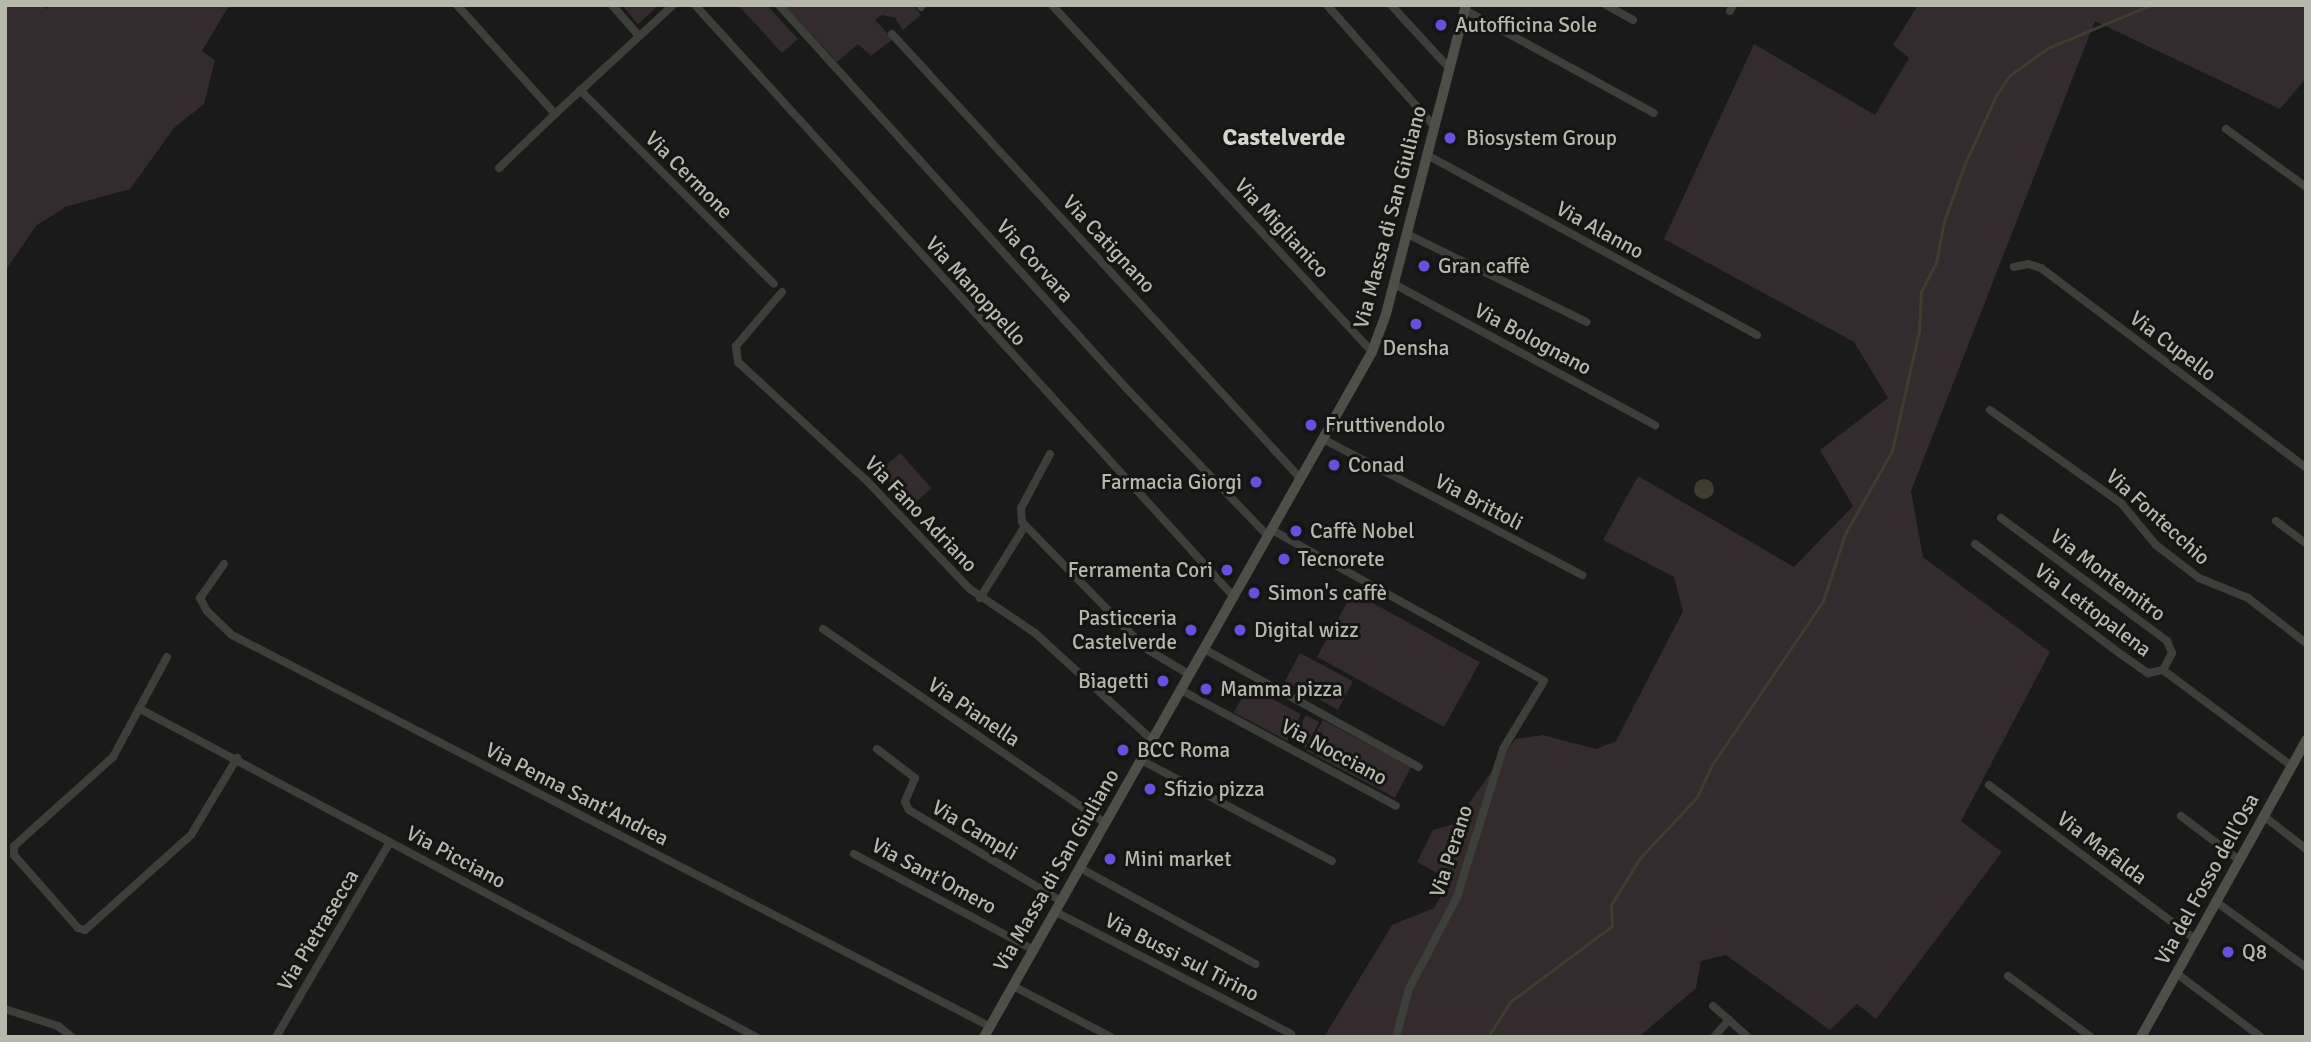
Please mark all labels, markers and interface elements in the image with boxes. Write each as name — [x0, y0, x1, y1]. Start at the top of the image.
place label: Autofficina Sole — [1455, 12, 1597, 38]
marker: Autofficina Sole — [1433, 17, 1449, 33]
street label: Via Massa di San Giuliano — [1348, 103, 1432, 331]
district label: Castelverde — [1223, 124, 1345, 152]
place label: Biosystem Group — [1466, 125, 1617, 151]
street label: Via Cermone — [640, 126, 738, 224]
marker: Biosystem Group — [1440, 128, 1460, 148]
street label: Via Miglianico — [1229, 173, 1335, 283]
street label: Via Catignano — [1057, 190, 1161, 298]
street label: Via Alanno — [1552, 196, 1648, 264]
street label: Via Corvara — [991, 214, 1079, 308]
street label: Via Manoppello — [920, 231, 1032, 351]
place label: Gran caffè — [1438, 253, 1530, 279]
marker: Gran caffè — [1416, 258, 1432, 274]
street label: Via Bolognano — [1470, 298, 1596, 380]
street label: Via Cupello — [2125, 305, 2221, 387]
marker: Densha — [1408, 316, 1424, 332]
place label: Densha — [1383, 335, 1449, 361]
place label: Fruttivendolo — [1325, 412, 1445, 438]
marker: Fruttivendolo — [1303, 417, 1319, 433]
street label: Via Fano Adriano — [859, 451, 983, 577]
place label: Conad — [1348, 452, 1405, 478]
marker: Conad — [1326, 457, 1342, 473]
street label: Via Fontecchio — [2101, 464, 2215, 570]
street label: Via Brittoli — [1431, 468, 1527, 536]
place label: Farmacia Giorgi — [1101, 469, 1242, 495]
marker: Farmacia Giorgi — [1248, 474, 1264, 490]
place label: Caffè Nobel — [1310, 518, 1415, 544]
marker: Caffè Nobel — [1288, 523, 1304, 539]
street label: Via Montemitro — [2045, 523, 2171, 627]
place label: Tecnorete — [1298, 546, 1385, 572]
marker: Tecnorete — [1276, 551, 1292, 567]
place label: Ferramenta Cori — [1068, 557, 1213, 583]
street label: Via Lettopalena — [2030, 558, 2156, 662]
marker: Ferramenta Cori — [1219, 562, 1235, 578]
place label: Simon's caffè — [1268, 580, 1387, 606]
marker: Simon's caffè — [1246, 585, 1262, 601]
place label: Pasticceria Castelverde — [1072, 605, 1177, 655]
place label: Digital wizz — [1254, 617, 1359, 643]
marker: Pasticceria Castelverde — [1183, 622, 1199, 638]
marker: Digital wizz — [1232, 622, 1248, 638]
place label: Biagetti — [1078, 668, 1149, 694]
street label: Via Pianella — [923, 672, 1025, 752]
marker: Biagetti — [1155, 673, 1171, 689]
place label: Mamma pizza — [1220, 676, 1343, 702]
marker: Mamma pizza — [1198, 681, 1214, 697]
street label: Via Nocciano — [1277, 713, 1391, 791]
street label: Via Penna Sant'Andrea — [481, 737, 673, 851]
place label: BCC Roma — [1137, 737, 1230, 763]
marker: BCC Roma — [1115, 742, 1131, 758]
street label: Via Massa di San Giuliano — [988, 764, 1124, 976]
place label: Sfizio pizza — [1164, 776, 1265, 802]
marker: Sfizio pizza — [1142, 781, 1158, 797]
street label: Via del Fosso dell'Osa — [2150, 789, 2264, 969]
street label: Via Campli — [927, 795, 1023, 865]
street label: Via Perano — [1424, 802, 1478, 900]
street label: Via Mafalda — [2052, 806, 2152, 890]
street label: Via Picciano — [402, 820, 510, 894]
street label: Via Sant'Omero — [867, 833, 1001, 919]
place label: Mini market — [1124, 846, 1232, 872]
marker: Mini market — [1102, 851, 1118, 867]
street label: Via Pietrasecca — [272, 865, 364, 995]
street label: Via Bussi sul Tirino — [1101, 907, 1263, 1007]
place label: Q8 — [2242, 939, 2267, 965]
marker: Q8 — [2220, 944, 2236, 960]

